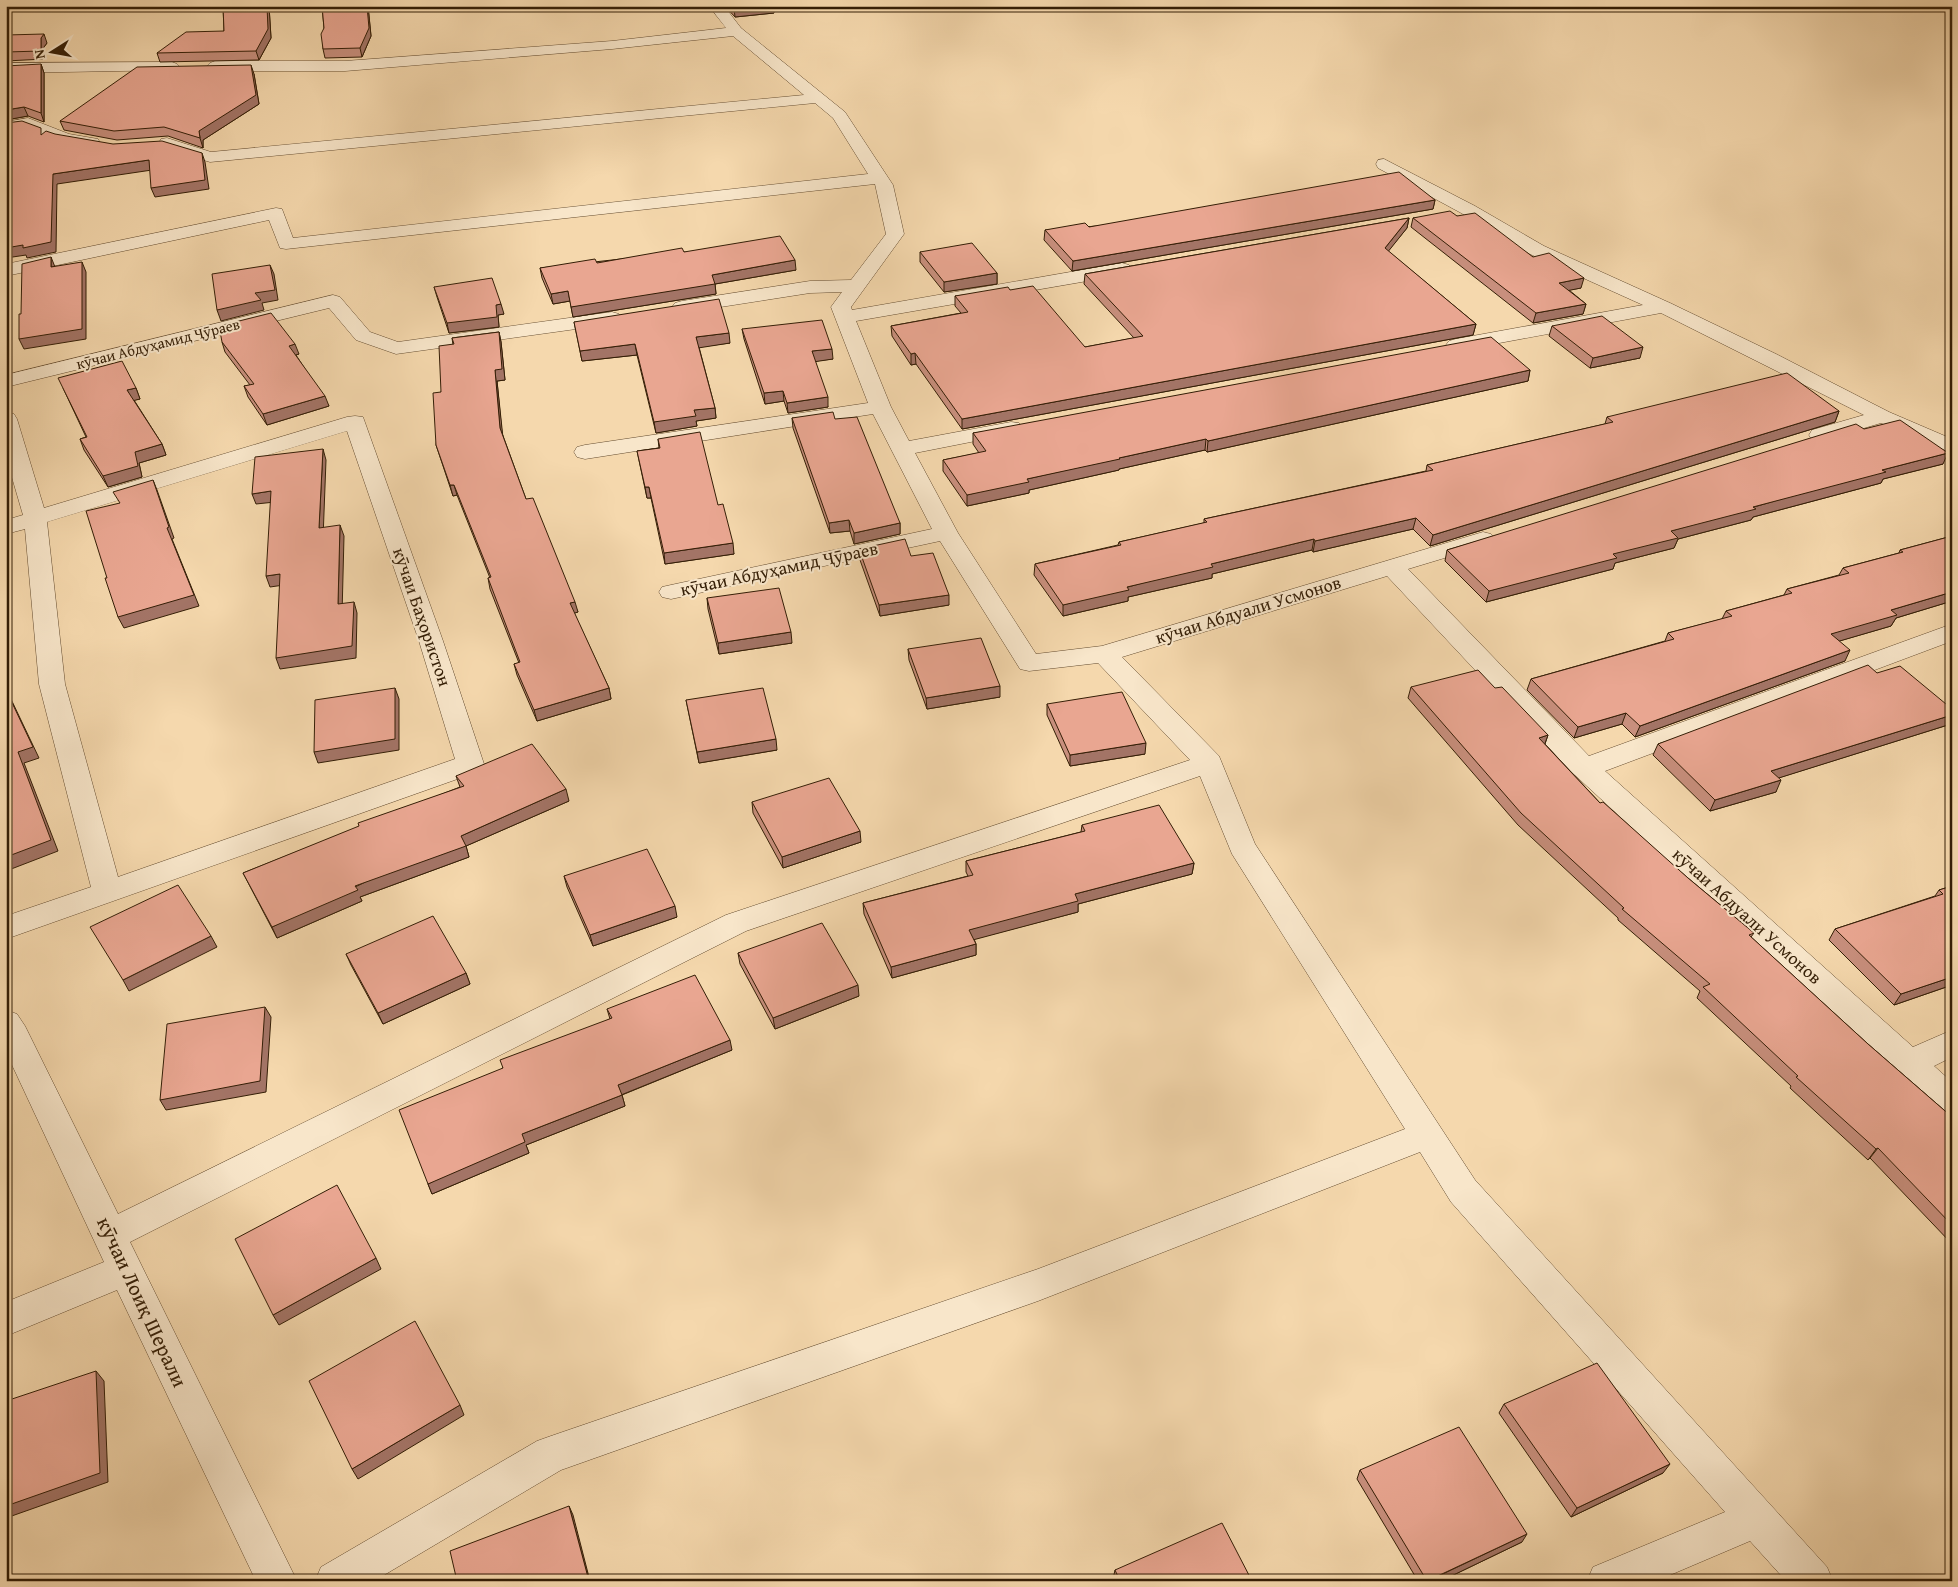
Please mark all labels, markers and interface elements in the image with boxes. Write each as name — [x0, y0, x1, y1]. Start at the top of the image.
north arrow — [28, 28, 78, 78]
text: N — [28, 47, 50, 61]
street label: кӯчаи Абдуҳамид Ҷӯраев — [74, 313, 242, 374]
street label: кӯчаи Абдуҳамид Ҷӯраев — [678, 534, 880, 603]
street label: кӯчаи Баҳористон — [386, 544, 459, 690]
street label: кӯчаи Абдуали Усмонов — [1152, 568, 1344, 651]
street label: кӯчаи Абдуали Усмонов — [1667, 841, 1828, 990]
street label: кӯчаи Лоиқ Шерали — [89, 1211, 196, 1392]

